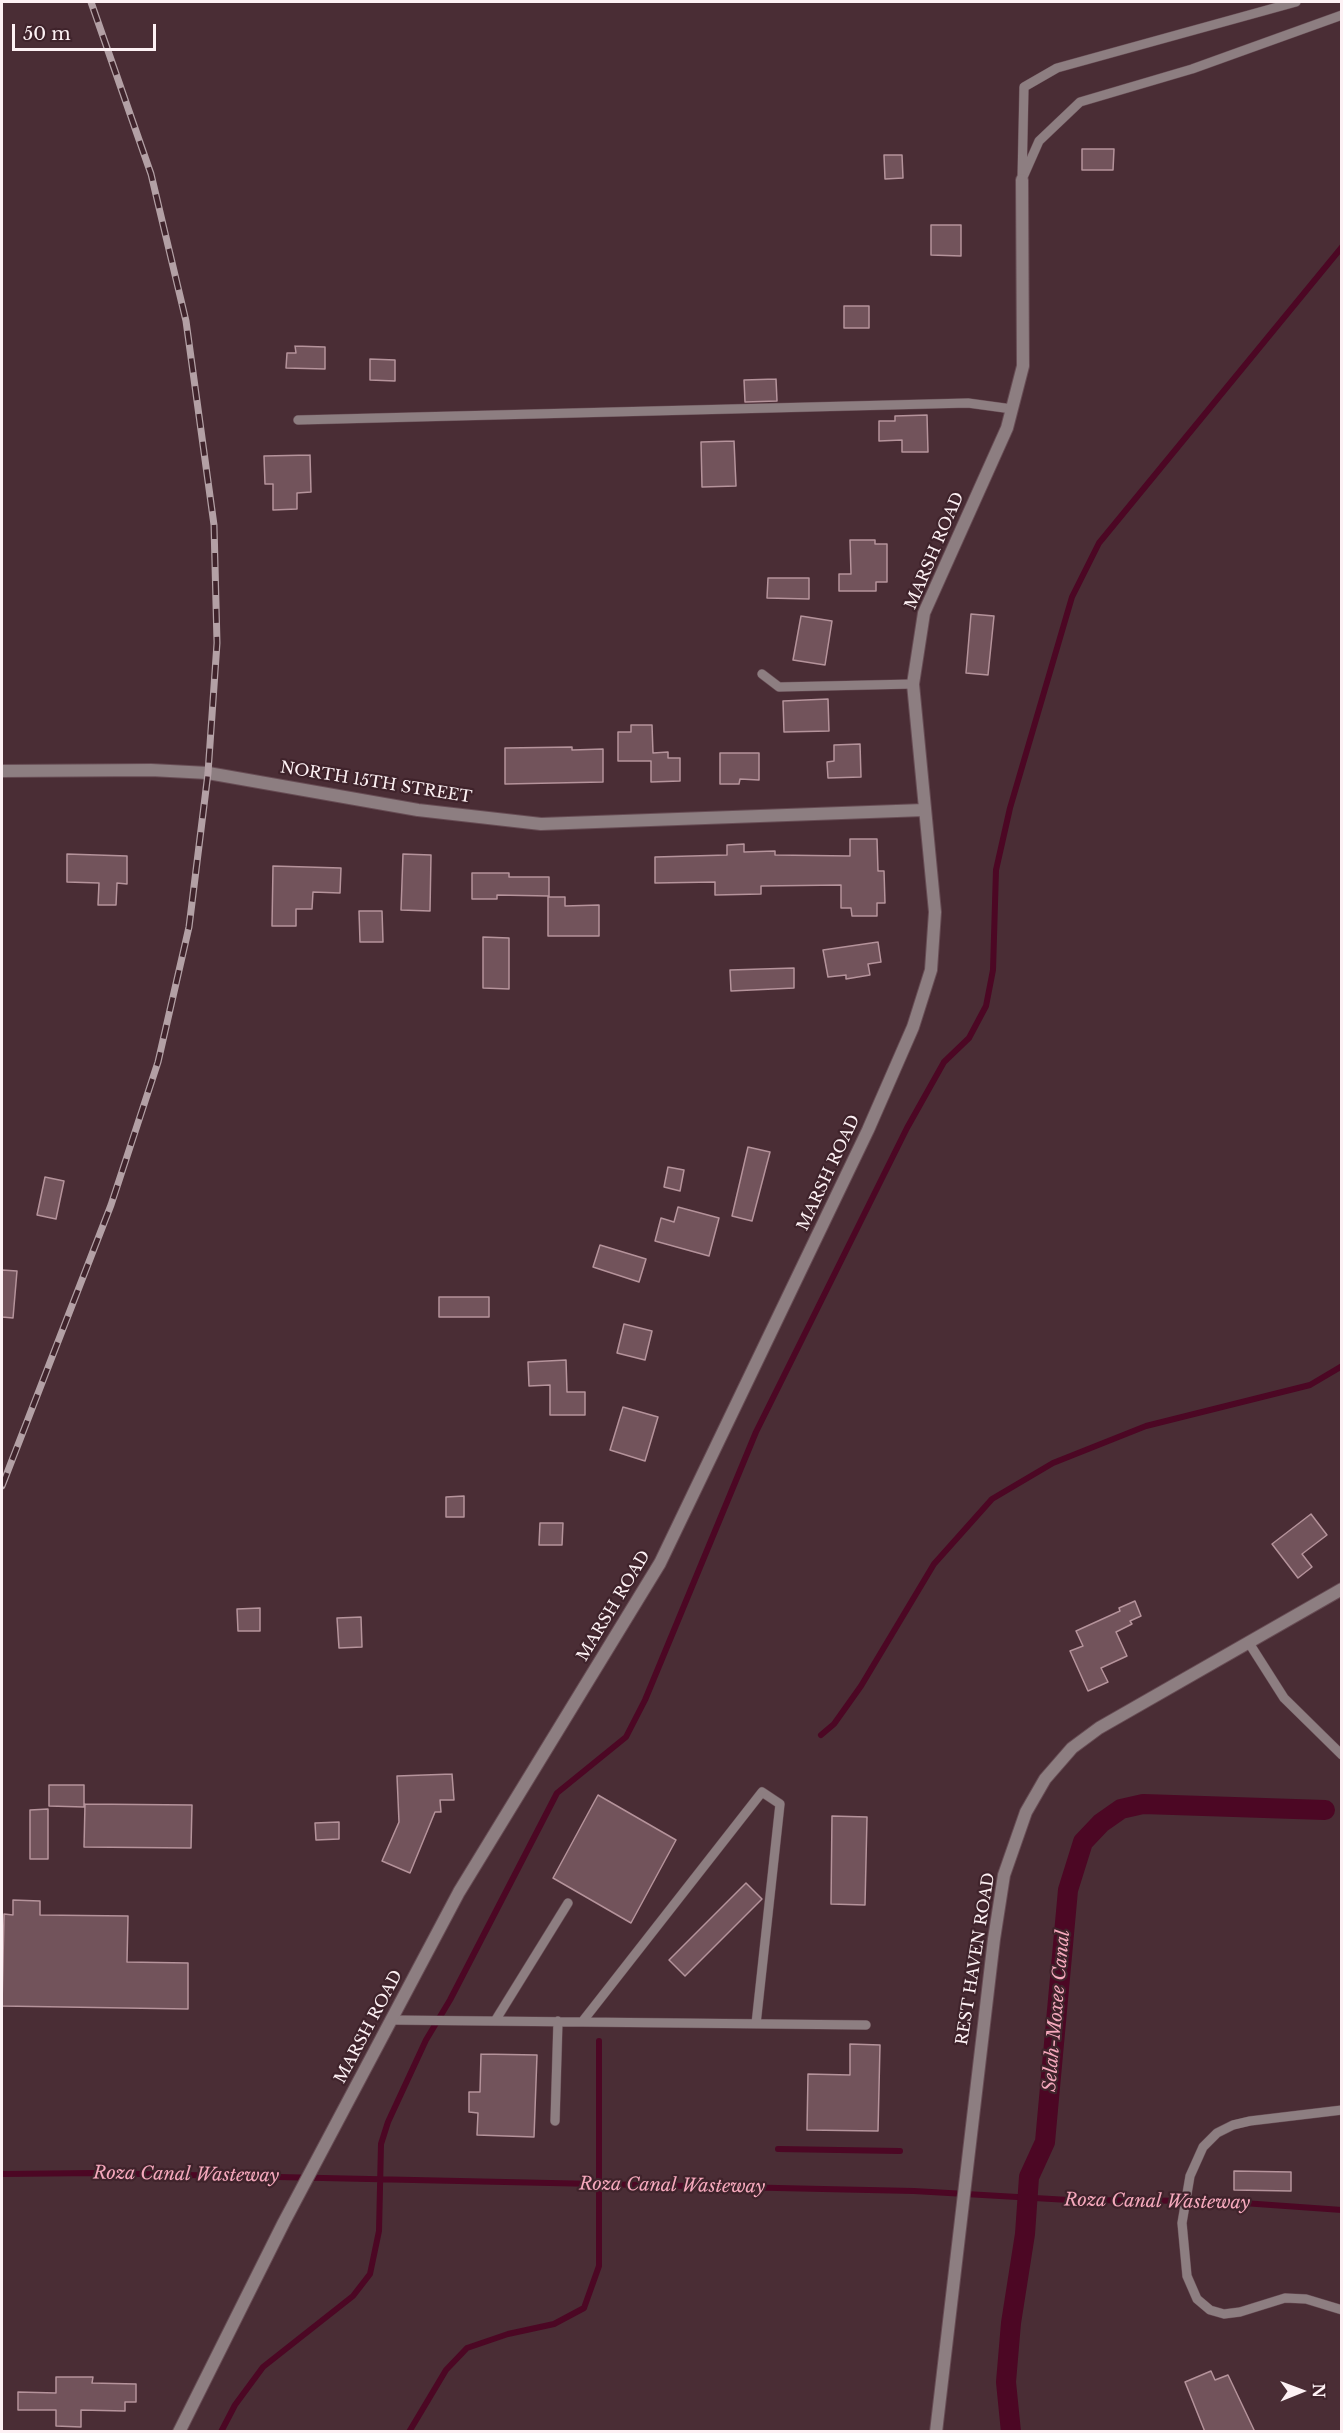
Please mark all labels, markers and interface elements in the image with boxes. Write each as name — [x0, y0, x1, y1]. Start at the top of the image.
scale bar — [15, 12, 159, 50]
text: 50 m — [23, 23, 71, 45]
street label: MARSH ROAD — [902, 489, 968, 613]
street label: NORTH 15TH STREET — [279, 758, 473, 808]
street label: MARSH ROAD — [794, 1112, 864, 1234]
street label: MARSH ROAD — [573, 1547, 655, 1665]
street label: REST HAVEN ROAD — [953, 1871, 999, 2047]
water label: Selah-Moxee Canal — [1039, 1929, 1075, 2093]
street label: MARSH ROAD — [331, 1967, 407, 2087]
water label: Roza Canal Wasteway — [93, 2163, 279, 2187]
water label: Roza Canal Wasteway — [579, 2174, 765, 2198]
water label: Roza Canal Wasteway — [1064, 2190, 1250, 2214]
north arrow — [1271, 2361, 1331, 2421]
text: N — [1309, 2383, 1329, 2398]

